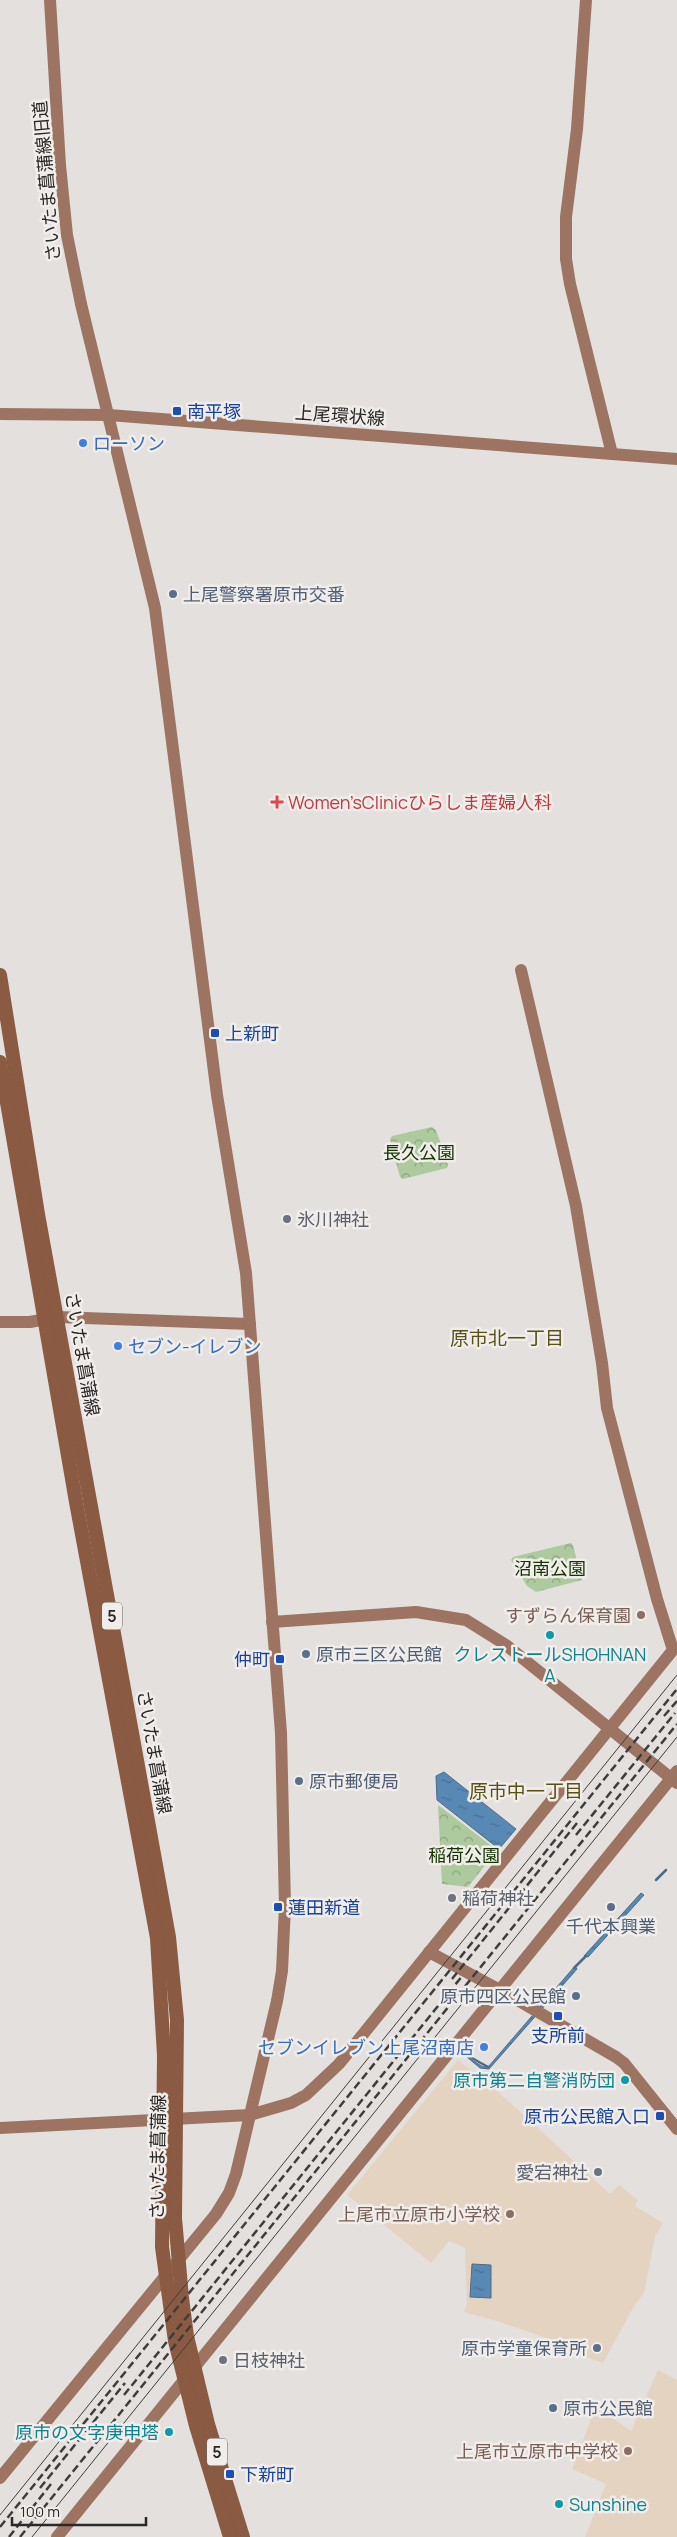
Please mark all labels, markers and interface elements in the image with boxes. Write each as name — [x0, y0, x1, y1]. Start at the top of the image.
street label: さいたま菖蒲線旧道 — [27, 100, 65, 262]
place label: 南平塚 — [187, 399, 241, 423]
street label: 上尾環状線 — [294, 400, 386, 430]
marker: 南平塚 — [171, 405, 183, 417]
place label: ローソン — [93, 431, 165, 455]
marker: ローソン — [77, 437, 89, 449]
place label: 上尾警察署原市交番 — [183, 582, 345, 606]
marker: 上尾警察署原市交番 — [167, 588, 179, 600]
place label: Women’sClinicひらしま産婦人科 — [288, 790, 552, 814]
marker: Women’sClinicひらしま産婦人科 — [270, 795, 284, 809]
place label: 上新町 — [225, 1021, 279, 1045]
marker: 上新町 — [209, 1027, 221, 1039]
park label: 長久公園 — [383, 1140, 455, 1164]
place label: 氷川神社 — [297, 1207, 369, 1231]
marker: 氷川神社 — [281, 1213, 293, 1225]
street label: さいたま菖蒲線 — [60, 1290, 106, 1418]
district label: 原市北一丁目 — [450, 1325, 564, 1351]
place label: セブン-イレブン — [128, 1334, 262, 1358]
marker: セブン-イレブン — [112, 1340, 124, 1352]
park label: 沼南公園 — [514, 1556, 586, 1580]
road number: 5 — [102, 1602, 122, 1630]
place label: すずらん保育園 — [505, 1603, 631, 1627]
marker: すずらん保育園 — [635, 1609, 647, 1621]
marker: クレストールSHOHNAN A — [544, 1629, 556, 1641]
place label: 原市三区公民館 — [316, 1642, 442, 1666]
place label: クレストールSHOHNAN A — [454, 1642, 646, 1687]
place label: 仲町 — [234, 1647, 270, 1671]
marker: 原市三区公民館 — [300, 1648, 312, 1660]
marker: 仲町 — [274, 1653, 286, 1665]
street label: さいたま菖蒲線 — [132, 1688, 178, 1816]
place label: 原市郵便局 — [309, 1769, 399, 1793]
marker: 原市郵便局 — [293, 1775, 305, 1787]
district label: 原市中一丁目 — [469, 1778, 583, 1804]
park label: 稲荷公園 — [428, 1843, 500, 1867]
place label: 稲荷神社 — [462, 1886, 534, 1910]
marker: 稲荷神社 — [446, 1892, 458, 1904]
place label: 蓮田新道 — [288, 1895, 360, 1919]
marker: 蓮田新道 — [272, 1901, 284, 1913]
marker: 千代本興業 — [605, 1901, 617, 1913]
place label: 千代本興業 — [566, 1914, 656, 1938]
place label: 原市四区公民館 — [440, 1984, 566, 2008]
marker: 原市四区公民館 — [570, 1990, 582, 2002]
marker: 支所前 — [552, 2010, 564, 2022]
place label: 支所前 — [531, 2023, 585, 2047]
place label: セブンイレブン上尾沼南店 — [258, 2035, 474, 2059]
marker: セブンイレブン上尾沼南店 — [478, 2041, 490, 2053]
place label: 原市第二自警消防団 — [453, 2068, 615, 2092]
marker: 原市第二自警消防団 — [619, 2074, 631, 2086]
street label: さいたま菖蒲線 — [144, 2094, 170, 2220]
place label: 原市公民館入口 — [524, 2104, 650, 2128]
marker: 原市公民館入口 — [654, 2110, 666, 2122]
place label: 愛宕神社 — [516, 2160, 588, 2184]
marker: 愛宕神社 — [592, 2166, 604, 2178]
place label: 上尾市立原市小学校 — [338, 2202, 500, 2226]
marker: 上尾市立原市小学校 — [504, 2208, 516, 2220]
place label: 原市学童保育所 — [461, 2336, 587, 2360]
marker: 原市学童保育所 — [591, 2342, 603, 2354]
place label: 日枝神社 — [233, 2348, 305, 2372]
marker: 日枝神社 — [217, 2354, 229, 2366]
place label: 原市公民館 — [563, 2396, 653, 2420]
marker: 原市公民館 — [547, 2402, 559, 2414]
place label: 原市の文字庚申塔 — [15, 2420, 159, 2444]
marker: 原市の文字庚申塔 — [163, 2426, 175, 2438]
road number: 5 — [207, 2438, 227, 2466]
place label: 上尾市立原市中学校 — [456, 2439, 618, 2463]
marker: 上尾市立原市中学校 — [622, 2445, 634, 2457]
place label: 下新町 — [240, 2462, 294, 2486]
marker: 下新町 — [224, 2468, 236, 2480]
place label: Sunshine — [569, 2492, 647, 2516]
scale bar — [12, 2494, 146, 2526]
marker: Sunshine — [553, 2498, 565, 2510]
text: 100 m — [20, 2501, 60, 2522]

